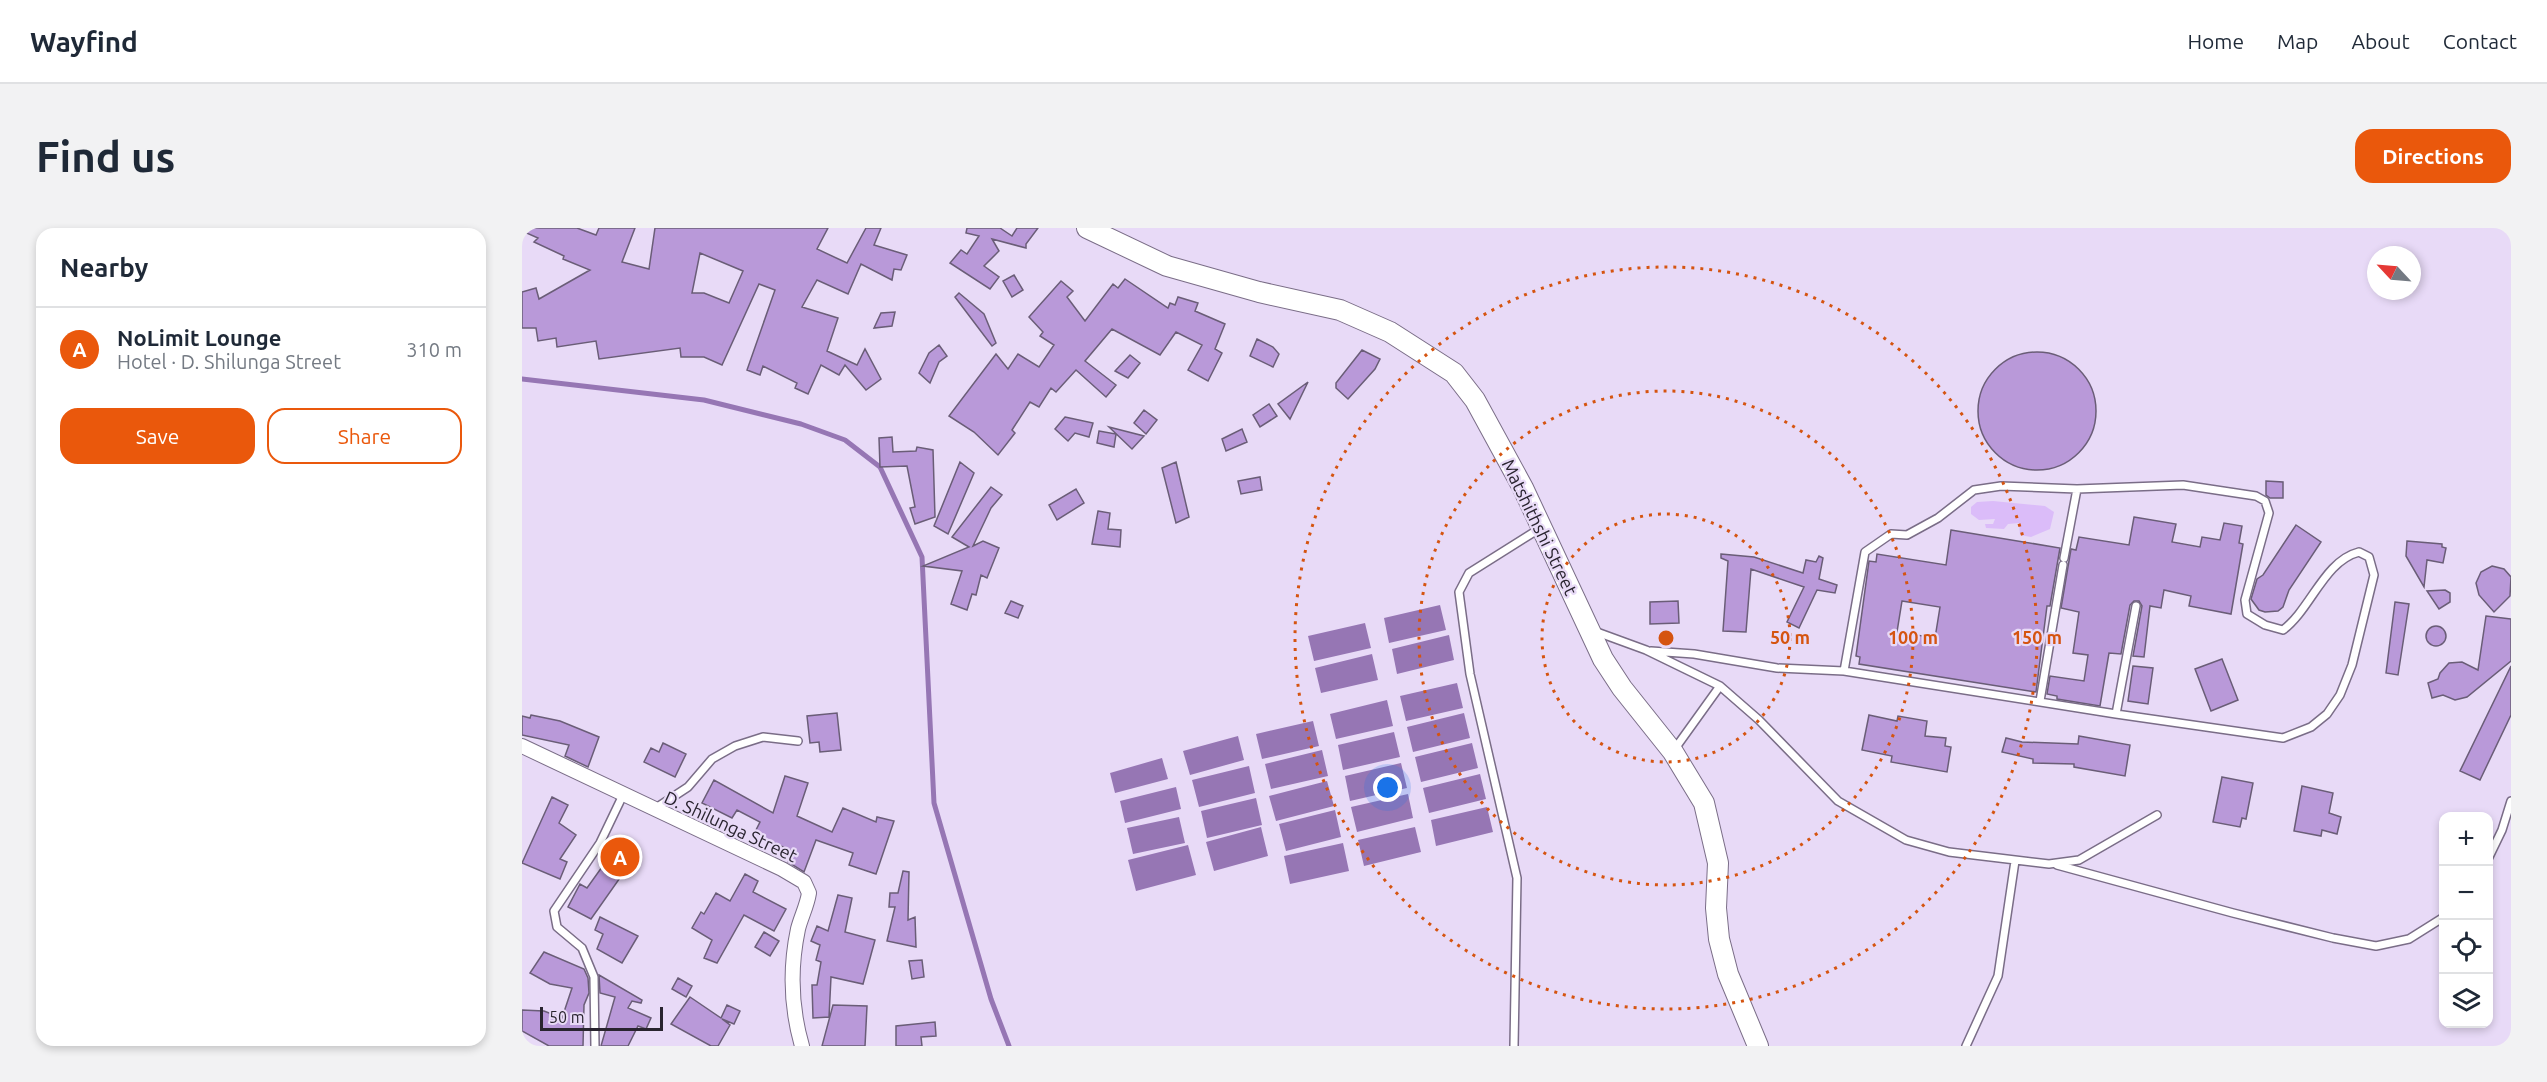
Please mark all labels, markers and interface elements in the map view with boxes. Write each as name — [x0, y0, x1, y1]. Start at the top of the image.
text: Wayfind — [30, 26, 138, 57]
text: Home — [2187, 29, 2244, 53]
text: Map — [2277, 29, 2318, 53]
text: About — [2351, 29, 2410, 53]
text: Contact — [2443, 29, 2517, 53]
button: Directions — [2355, 129, 2511, 183]
text: Find us — [36, 133, 175, 180]
north arrow — [2367, 246, 2421, 300]
text: Nearby — [60, 253, 148, 282]
text: NoLimit Lounge — [117, 325, 281, 350]
text: A — [72, 338, 87, 361]
text: 310 m — [406, 338, 462, 361]
text: Hotel · D. Shilunga Street — [117, 350, 341, 373]
button: Save — [60, 408, 255, 464]
button: Share — [267, 408, 462, 464]
street label: Matshithshi Street — [1498, 456, 1582, 598]
text: 50 m — [1770, 627, 1810, 647]
text: 100 m — [1888, 627, 1938, 647]
text: 150 m — [2012, 627, 2062, 647]
centre of rings — [1656, 628, 1676, 648]
your location — [1373, 773, 1402, 802]
street label: D. Shilunga Street — [661, 786, 801, 866]
map controls — [2439, 812, 2493, 1028]
button: + — [2439, 812, 2493, 866]
pin: A — [600, 834, 640, 880]
button: − — [2439, 866, 2493, 920]
button: locate — [2439, 920, 2493, 974]
button: layers — [2439, 974, 2493, 1028]
scale bar — [540, 1004, 663, 1032]
text: 50 m — [549, 1008, 585, 1026]

